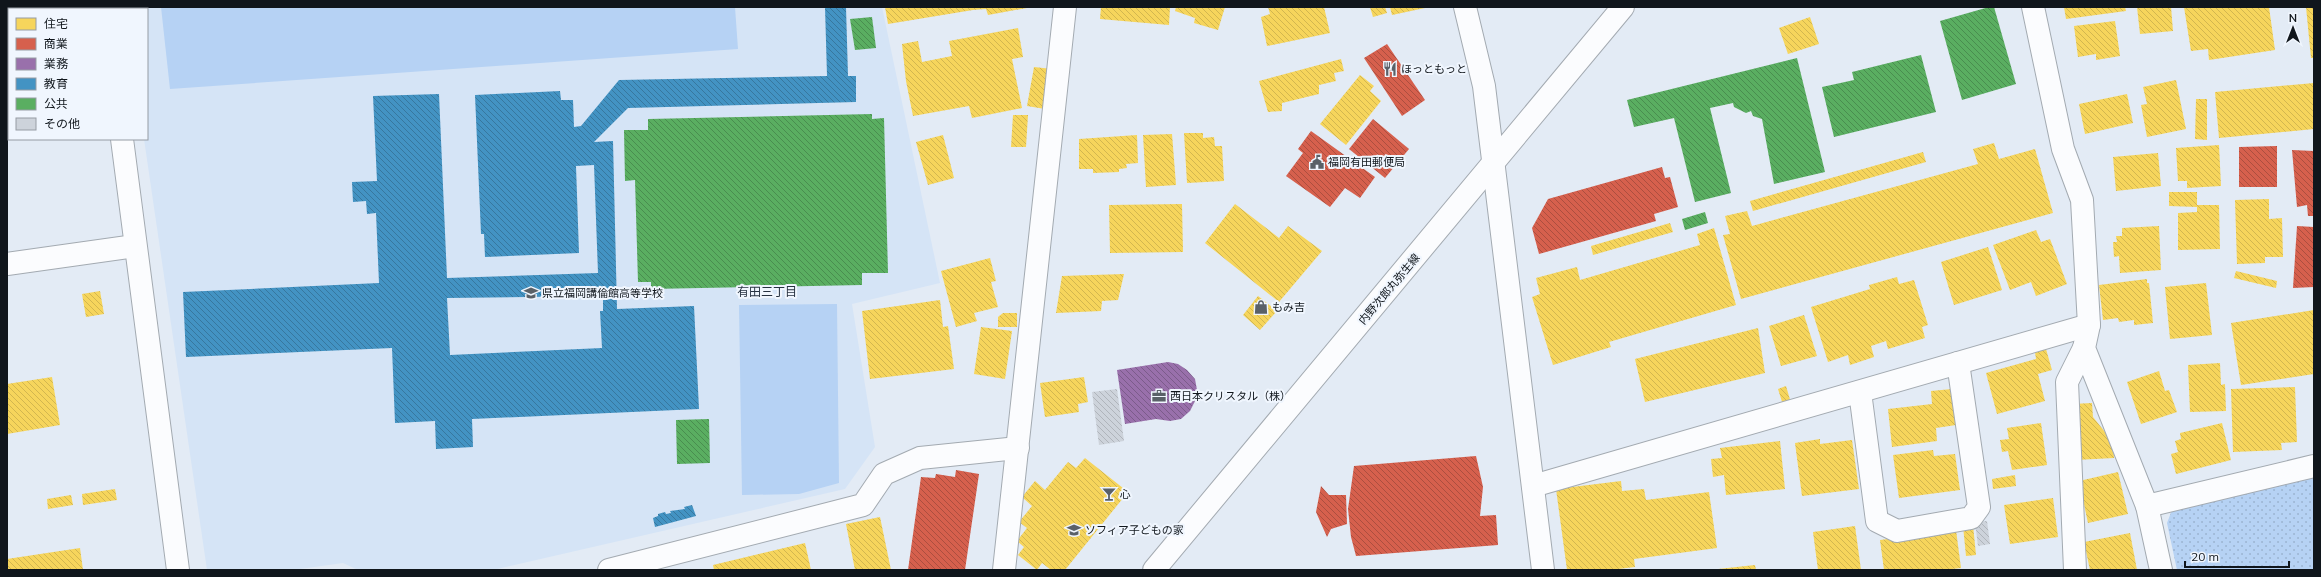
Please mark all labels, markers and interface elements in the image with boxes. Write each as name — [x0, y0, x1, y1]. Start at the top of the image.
legend — [8, 8, 148, 140]
north arrow — [2273, 8, 2313, 48]
text: N — [2289, 11, 2297, 25]
text: 住宅 — [44, 16, 68, 31]
text: 商業 — [44, 36, 68, 51]
text: 業務 — [44, 56, 68, 71]
restaurant icon: ほっともっと — [1382, 61, 1398, 77]
place label: ほっともっと — [1401, 62, 1467, 76]
text: 教育 — [44, 76, 68, 91]
text: 公共 — [44, 96, 68, 111]
text: その他 — [44, 116, 80, 131]
public building icon: 福岡有田郵便局 — [1309, 154, 1325, 170]
place label: 福岡有田郵便局 — [1328, 155, 1405, 169]
street label: 内野次郎丸弥生線 — [1355, 251, 1423, 327]
district label: 有田三丁目 — [737, 284, 797, 299]
school or university icon: 県立福岡講倫館高等学校 — [523, 285, 539, 301]
place label: 県立福岡講倫館高等学校 — [542, 286, 663, 300]
shop icon: もみ吉 — [1253, 299, 1269, 315]
place label: もみ吉 — [1272, 300, 1305, 314]
office icon: 西日本クリスタル（株） — [1151, 388, 1167, 404]
place label: 西日本クリスタル（株） — [1170, 389, 1291, 403]
bar icon: 心 — [1101, 486, 1117, 502]
place label: 心 — [1120, 487, 1131, 501]
school or university icon: ソフィア子どもの家 — [1066, 522, 1082, 538]
place label: ソフィア子どもの家 — [1085, 523, 1184, 537]
scale bar — [2185, 543, 2289, 569]
text: 20 m — [2191, 549, 2219, 564]

